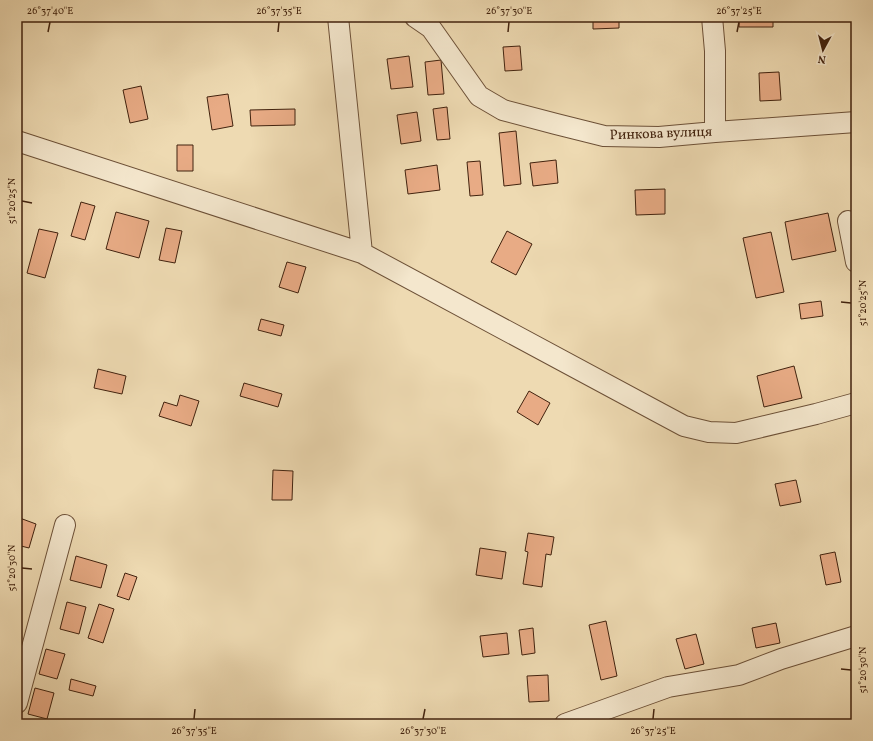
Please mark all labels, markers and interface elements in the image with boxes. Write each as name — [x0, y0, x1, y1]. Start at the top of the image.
text: 26°37'40"E — [27, 4, 73, 18]
text: 26°37'35"E — [256, 4, 302, 18]
text: 26°37'30"E — [486, 4, 532, 18]
text: 26°37'25"E — [716, 4, 762, 18]
north arrow — [803, 30, 843, 70]
text: N — [817, 51, 827, 66]
street label: Ринкова вулиця — [609, 123, 713, 145]
text: 51°20'25"N — [5, 177, 19, 224]
text: 51°20'25"N — [856, 279, 870, 326]
text: 51°20'30"N — [5, 544, 19, 591]
text: 51°20'30"N — [856, 646, 870, 693]
text: 26°37'35"E — [171, 724, 217, 738]
text: 26°37'30"E — [400, 724, 446, 738]
text: 26°37'25"E — [630, 724, 676, 738]

